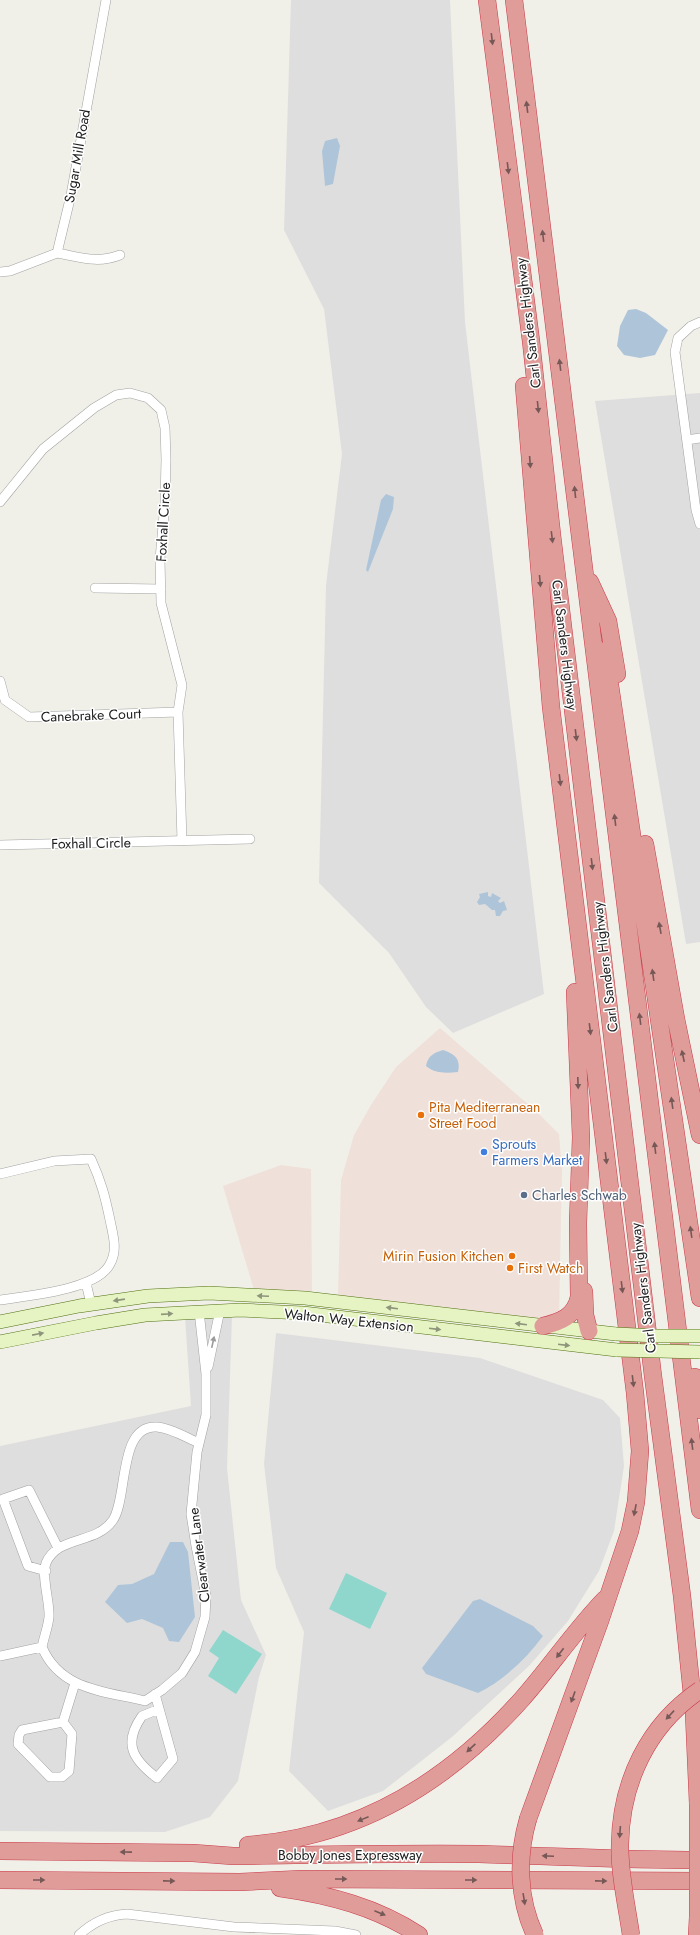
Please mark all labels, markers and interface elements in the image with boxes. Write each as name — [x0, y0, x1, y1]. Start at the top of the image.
one-way arrow — [489, 33, 495, 45]
one-way arrow — [523, 101, 530, 113]
street label: Sugar Mill Road — [59, 108, 95, 204]
one-way arrow — [505, 162, 511, 174]
one-way arrow — [540, 230, 546, 242]
street label: Carl Sanders Highway — [510, 256, 546, 389]
one-way arrow — [556, 359, 563, 371]
one-way arrow — [535, 401, 541, 413]
one-way arrow — [527, 456, 534, 468]
street label: Foxhall Circle — [151, 482, 175, 562]
one-way arrow — [571, 486, 578, 498]
one-way arrow — [549, 530, 555, 543]
one-way arrow — [537, 575, 544, 587]
street label: Carl Sanders Highway — [547, 579, 583, 712]
street label: Canebrake Court — [40, 703, 142, 727]
one-way arrow — [573, 729, 580, 741]
one-way arrow — [557, 774, 563, 786]
one-way arrow — [612, 814, 618, 826]
street label: Foxhall Circle — [51, 832, 131, 854]
one-way arrow — [589, 858, 595, 870]
street label: Carl Sanders Highway — [587, 900, 623, 1033]
one-way arrow — [656, 922, 662, 934]
one-way arrow — [650, 969, 656, 981]
one-way arrow — [637, 1013, 643, 1025]
one-way arrow — [587, 1023, 593, 1036]
one-way arrow — [680, 1050, 686, 1062]
one-way arrow — [575, 1077, 582, 1089]
place label: Pita Mediterranean Street Food — [429, 1097, 540, 1133]
one-way arrow — [669, 1097, 675, 1109]
marker: Pita Mediterranean Street Food — [416, 1110, 426, 1120]
place label: Sprouts Farmers Market — [492, 1134, 583, 1170]
one-way arrow — [652, 1142, 658, 1154]
marker: Sprouts Farmers Market — [479, 1147, 489, 1157]
one-way arrow — [602, 1152, 609, 1165]
place label: Charles Schwab — [532, 1185, 627, 1205]
marker: Charles Schwab — [519, 1190, 529, 1200]
street label: Carl Sanders Highway — [625, 1221, 661, 1354]
one-way arrow — [687, 1226, 693, 1238]
place label: Mirin Fusion Kitchen — [383, 1246, 504, 1266]
marker: Mirin Fusion Kitchen — [507, 1251, 517, 1261]
place label: First Watch — [518, 1258, 583, 1278]
marker: First Watch — [505, 1263, 515, 1273]
one-way arrow — [619, 1281, 625, 1294]
one-way arrow — [257, 1292, 269, 1299]
one-way arrow — [113, 1297, 125, 1303]
street label: Walton Way Extension — [283, 1303, 415, 1337]
one-way arrow — [386, 1305, 398, 1312]
one-way arrow — [161, 1310, 173, 1317]
one-way arrow — [515, 1320, 527, 1327]
one-way arrow — [429, 1326, 441, 1332]
one-way arrow — [32, 1331, 44, 1337]
one-way arrow — [211, 1336, 217, 1348]
one-way arrow — [558, 1342, 570, 1348]
one-way arrow — [630, 1375, 636, 1387]
one-way arrow — [689, 1437, 695, 1450]
one-way arrow — [631, 1504, 637, 1516]
street label: Clearwater Lane — [183, 1506, 215, 1604]
one-way arrow — [556, 1648, 564, 1658]
one-way arrow — [569, 1691, 575, 1703]
one-way arrow — [666, 1710, 675, 1721]
one-way arrow — [466, 1743, 476, 1753]
one-way arrow — [358, 1816, 369, 1822]
one-way arrow — [617, 1826, 624, 1838]
street label: Bobby Jones Expressway — [278, 1845, 423, 1865]
one-way arrow — [119, 1849, 132, 1855]
one-way arrow — [541, 1853, 554, 1859]
one-way arrow — [335, 1876, 348, 1882]
one-way arrow — [33, 1877, 46, 1883]
one-way arrow — [163, 1877, 175, 1884]
one-way arrow — [465, 1877, 478, 1883]
one-way arrow — [595, 1878, 608, 1884]
one-way arrow — [521, 1893, 527, 1905]
one-way arrow — [375, 1911, 387, 1917]

